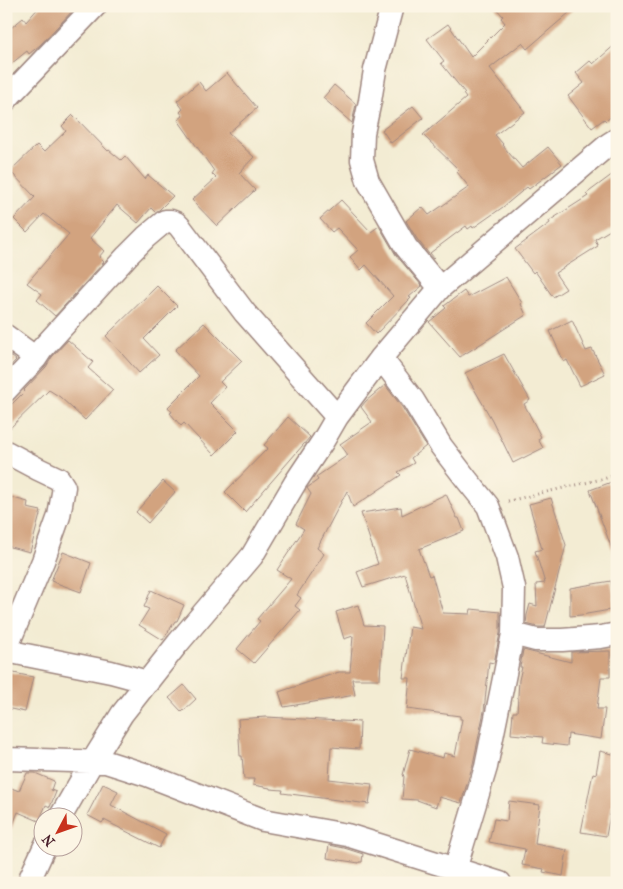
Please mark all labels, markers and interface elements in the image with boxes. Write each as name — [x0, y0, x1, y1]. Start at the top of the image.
north arrow — [32, 806, 82, 856]
text: N — [38, 830, 58, 850]

